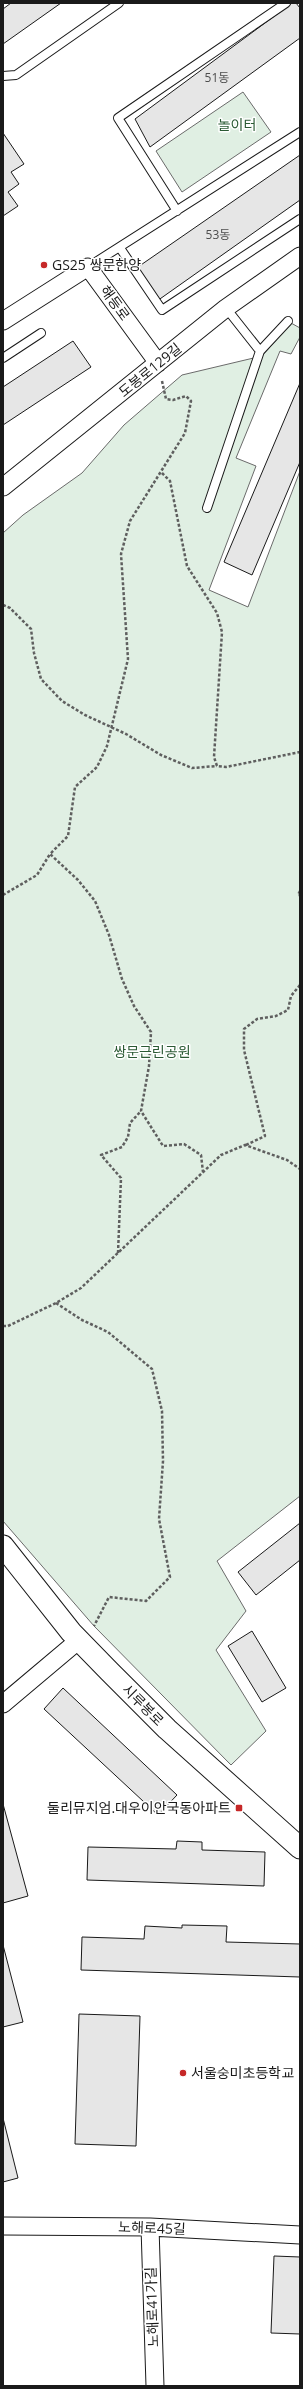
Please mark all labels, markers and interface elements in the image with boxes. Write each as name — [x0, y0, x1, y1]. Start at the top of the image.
house number: 51동 — [205, 69, 229, 86]
park label: 놀이터 — [218, 115, 256, 134]
house number: 53동 — [206, 226, 230, 243]
place label: GS25 쌍문한양 — [52, 255, 141, 274]
marker: GS25 쌍문한양 — [39, 260, 49, 270]
street label: 해등로 — [96, 281, 135, 324]
street label: 도봉로129길 — [114, 338, 185, 401]
park label: 쌍문근린공원 — [113, 1042, 191, 1061]
street label: 시루봉로 — [118, 1680, 168, 1730]
place label: 둘리뮤지엄.대우이안국동아파트 — [47, 1798, 231, 1817]
marker: 둘리뮤지엄.대우이안국동아파트 — [234, 1803, 244, 1813]
place label: 서울숭미초등학교 — [191, 2063, 294, 2082]
marker: 서울숭미초등학교 — [178, 2068, 188, 2078]
street label: 노해로45길 — [118, 2217, 186, 2238]
street label: 노해로41가길 — [141, 2266, 162, 2348]

